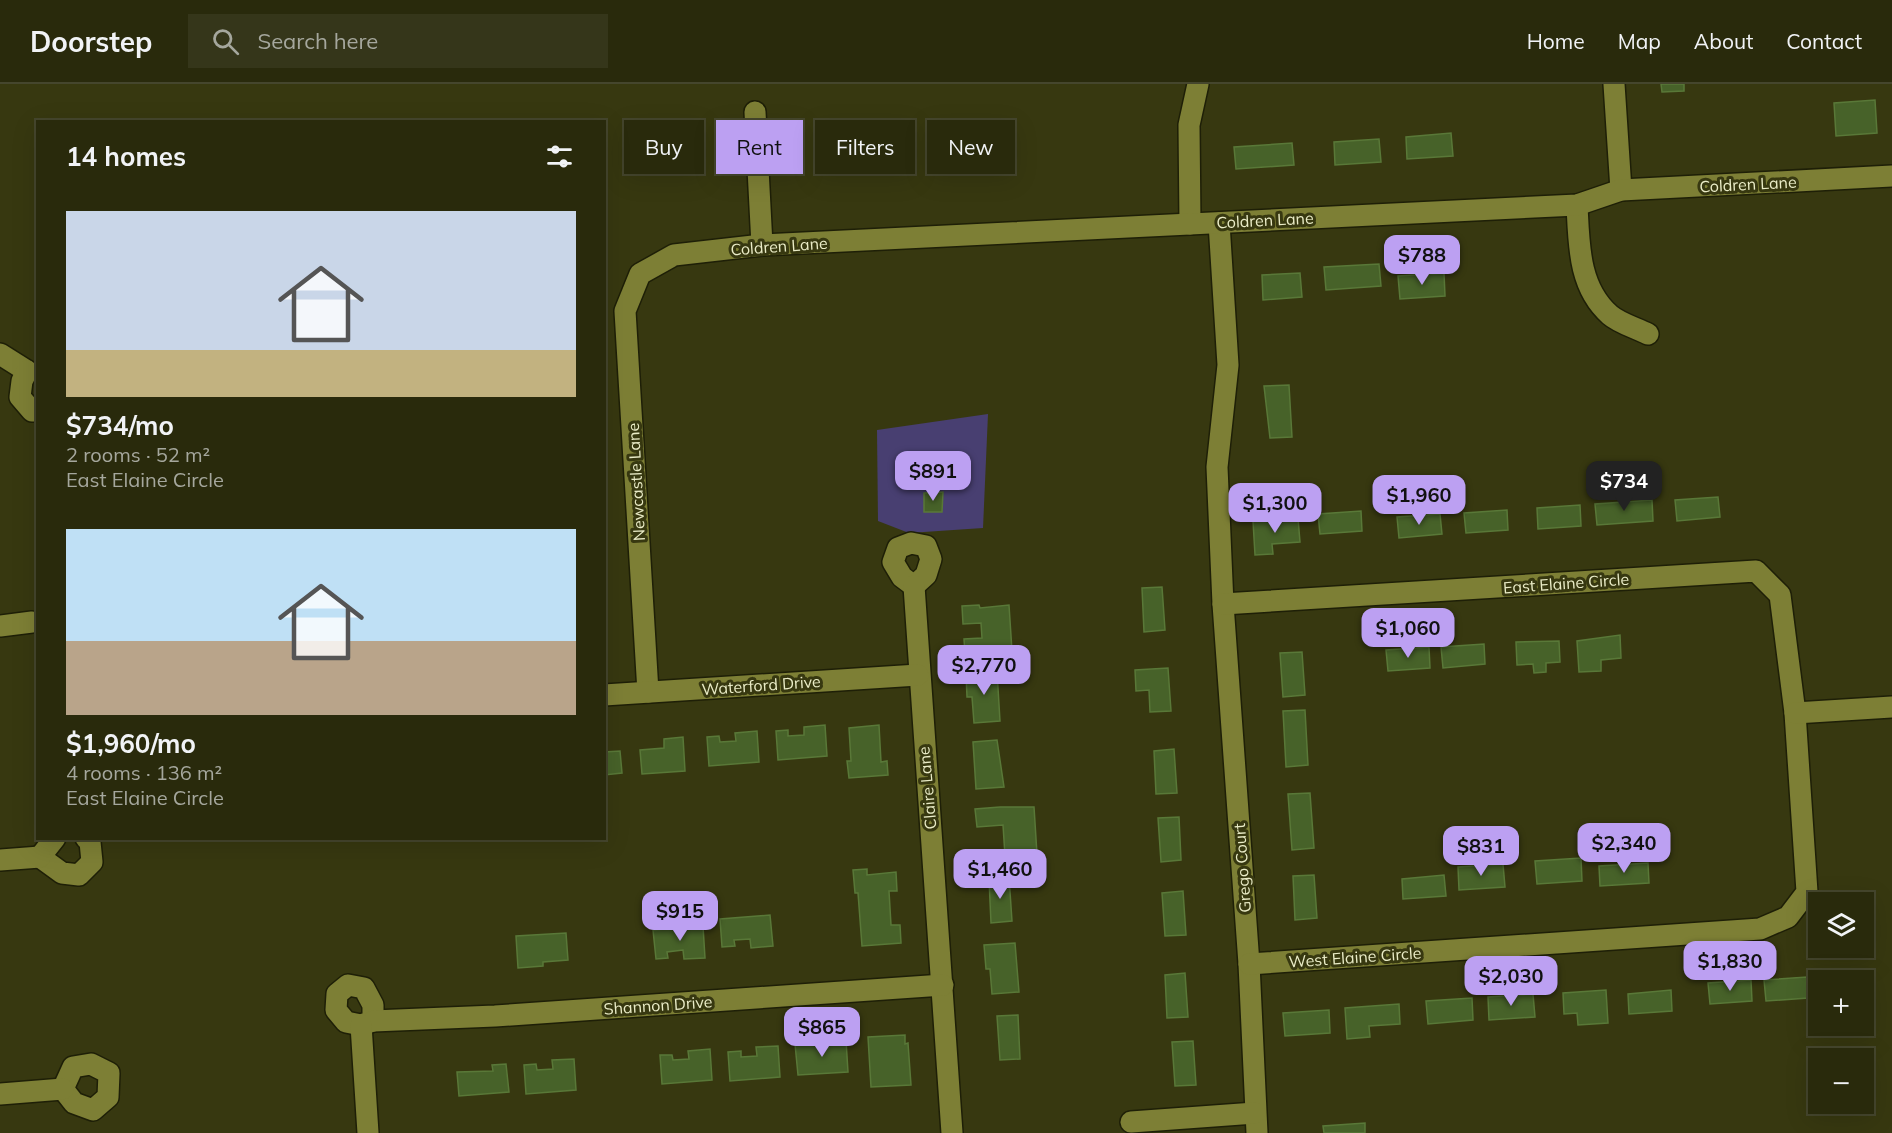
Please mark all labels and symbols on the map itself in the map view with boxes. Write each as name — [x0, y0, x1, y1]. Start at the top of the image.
street label: Coldren Lane — [1699, 171, 1797, 197]
street label: Coldren Lane — [1216, 207, 1314, 233]
street label: Coldren Lane — [730, 233, 828, 259]
pin: $788 — [1386, 235, 1458, 286]
street label: Newcastle Lane — [623, 422, 649, 542]
pin: $891 — [897, 451, 969, 502]
pin: $734 — [1588, 461, 1660, 512]
pin: $1,960 — [1370, 475, 1468, 526]
pin: $1,300 — [1226, 483, 1324, 534]
street label: East Elaine Circle — [1502, 569, 1630, 597]
pin: $1,060 — [1359, 608, 1457, 659]
pin: $2,770 — [935, 645, 1033, 696]
street label: Waterford Drive — [701, 671, 821, 699]
street label: Claire Lane — [913, 746, 941, 830]
street label: Grego Court — [1229, 822, 1255, 913]
pin: $2,340 — [1575, 823, 1673, 874]
pin: $831 — [1445, 826, 1517, 877]
pin: $1,460 — [951, 849, 1049, 900]
pin: $915 — [644, 891, 716, 942]
pin: $1,830 — [1681, 941, 1779, 992]
street label: West Elaine Circle — [1288, 942, 1422, 972]
pin: $2,030 — [1462, 956, 1560, 1007]
street label: Shannon Drive — [603, 991, 713, 1019]
pin: $865 — [786, 1007, 858, 1058]

